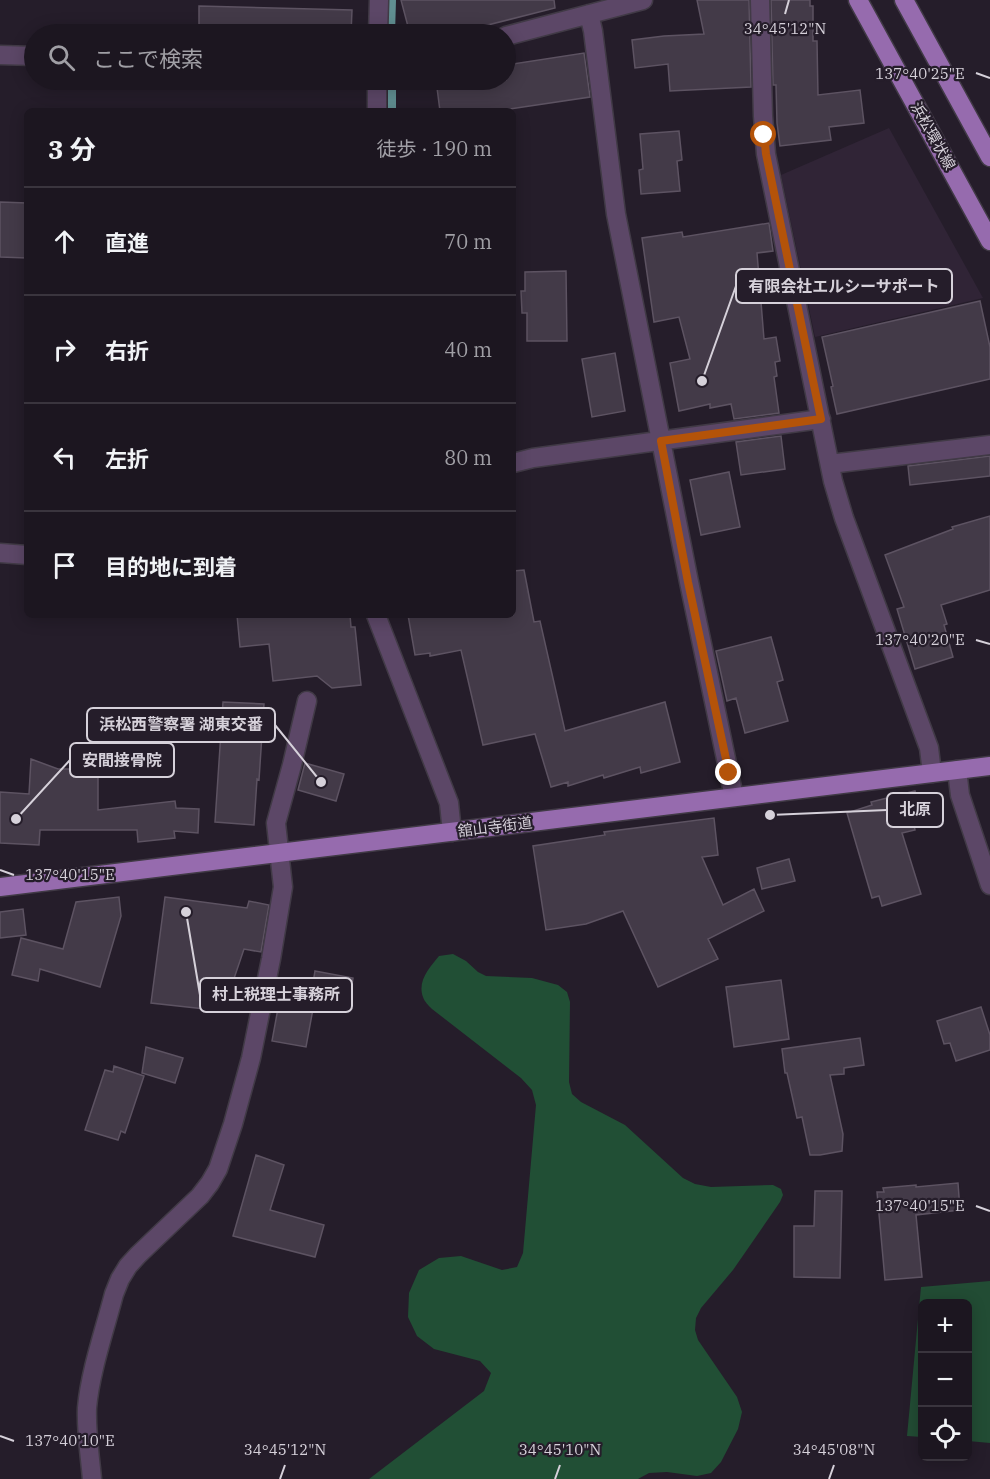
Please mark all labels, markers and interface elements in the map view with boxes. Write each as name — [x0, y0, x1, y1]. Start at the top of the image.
text: 34°45'12"N — [744, 19, 826, 38]
search box — [24, 24, 516, 90]
icon: search — [45, 41, 78, 74]
text: ここで検索 — [93, 44, 203, 73]
text: 137°40'25"E — [875, 64, 965, 83]
street label: 浜松環状線 — [907, 98, 960, 173]
route start — [750, 121, 776, 147]
text: 3 分 — [48, 132, 96, 166]
text: 徒歩 · 190 m — [377, 135, 492, 162]
icon: ahead — [48, 225, 81, 258]
text: 直進 — [105, 228, 149, 257]
text: 70 m — [444, 228, 492, 255]
callout: 有限会社エルシーサポート — [736, 269, 952, 303]
text: 有限会社エルシーサポート — [748, 276, 940, 296]
icon: right — [48, 333, 81, 366]
text: 右折 — [105, 336, 149, 365]
text: 40 m — [444, 336, 492, 363]
icon: left — [48, 441, 81, 474]
text: 左折 — [105, 444, 149, 473]
text: 80 m — [444, 444, 492, 471]
icon: arrive — [48, 549, 81, 582]
text: 目的地に到着 — [105, 552, 237, 581]
text: 137°40'20"E — [875, 630, 965, 649]
callout: 浜松西警察署 湖東交番 — [87, 708, 275, 742]
text: 浜松西警察署 湖東交番 — [99, 714, 263, 734]
callout: 安間接骨院 — [70, 743, 174, 777]
text: 安間接骨院 — [82, 750, 162, 770]
route end — [715, 759, 741, 785]
callout: 北原 — [887, 793, 943, 827]
text: 北原 — [899, 799, 931, 819]
street label: 舘山寺街道 — [457, 813, 533, 841]
text: 137°40'15"E — [25, 865, 115, 884]
callout: 村上税理士事務所 — [200, 978, 352, 1012]
text: 村上税理士事務所 — [212, 984, 340, 1004]
text: 137°40'15"E — [875, 1196, 965, 1215]
map controls — [918, 1299, 972, 1461]
button: + — [918, 1299, 972, 1353]
button: − — [918, 1353, 972, 1407]
button: locate — [918, 1407, 972, 1461]
text: 137°40'10"E — [25, 1431, 115, 1450]
text: 34°45'12"N — [244, 1440, 326, 1459]
text: 34°45'10"N — [519, 1440, 601, 1459]
text: 34°45'08"N — [793, 1440, 875, 1459]

